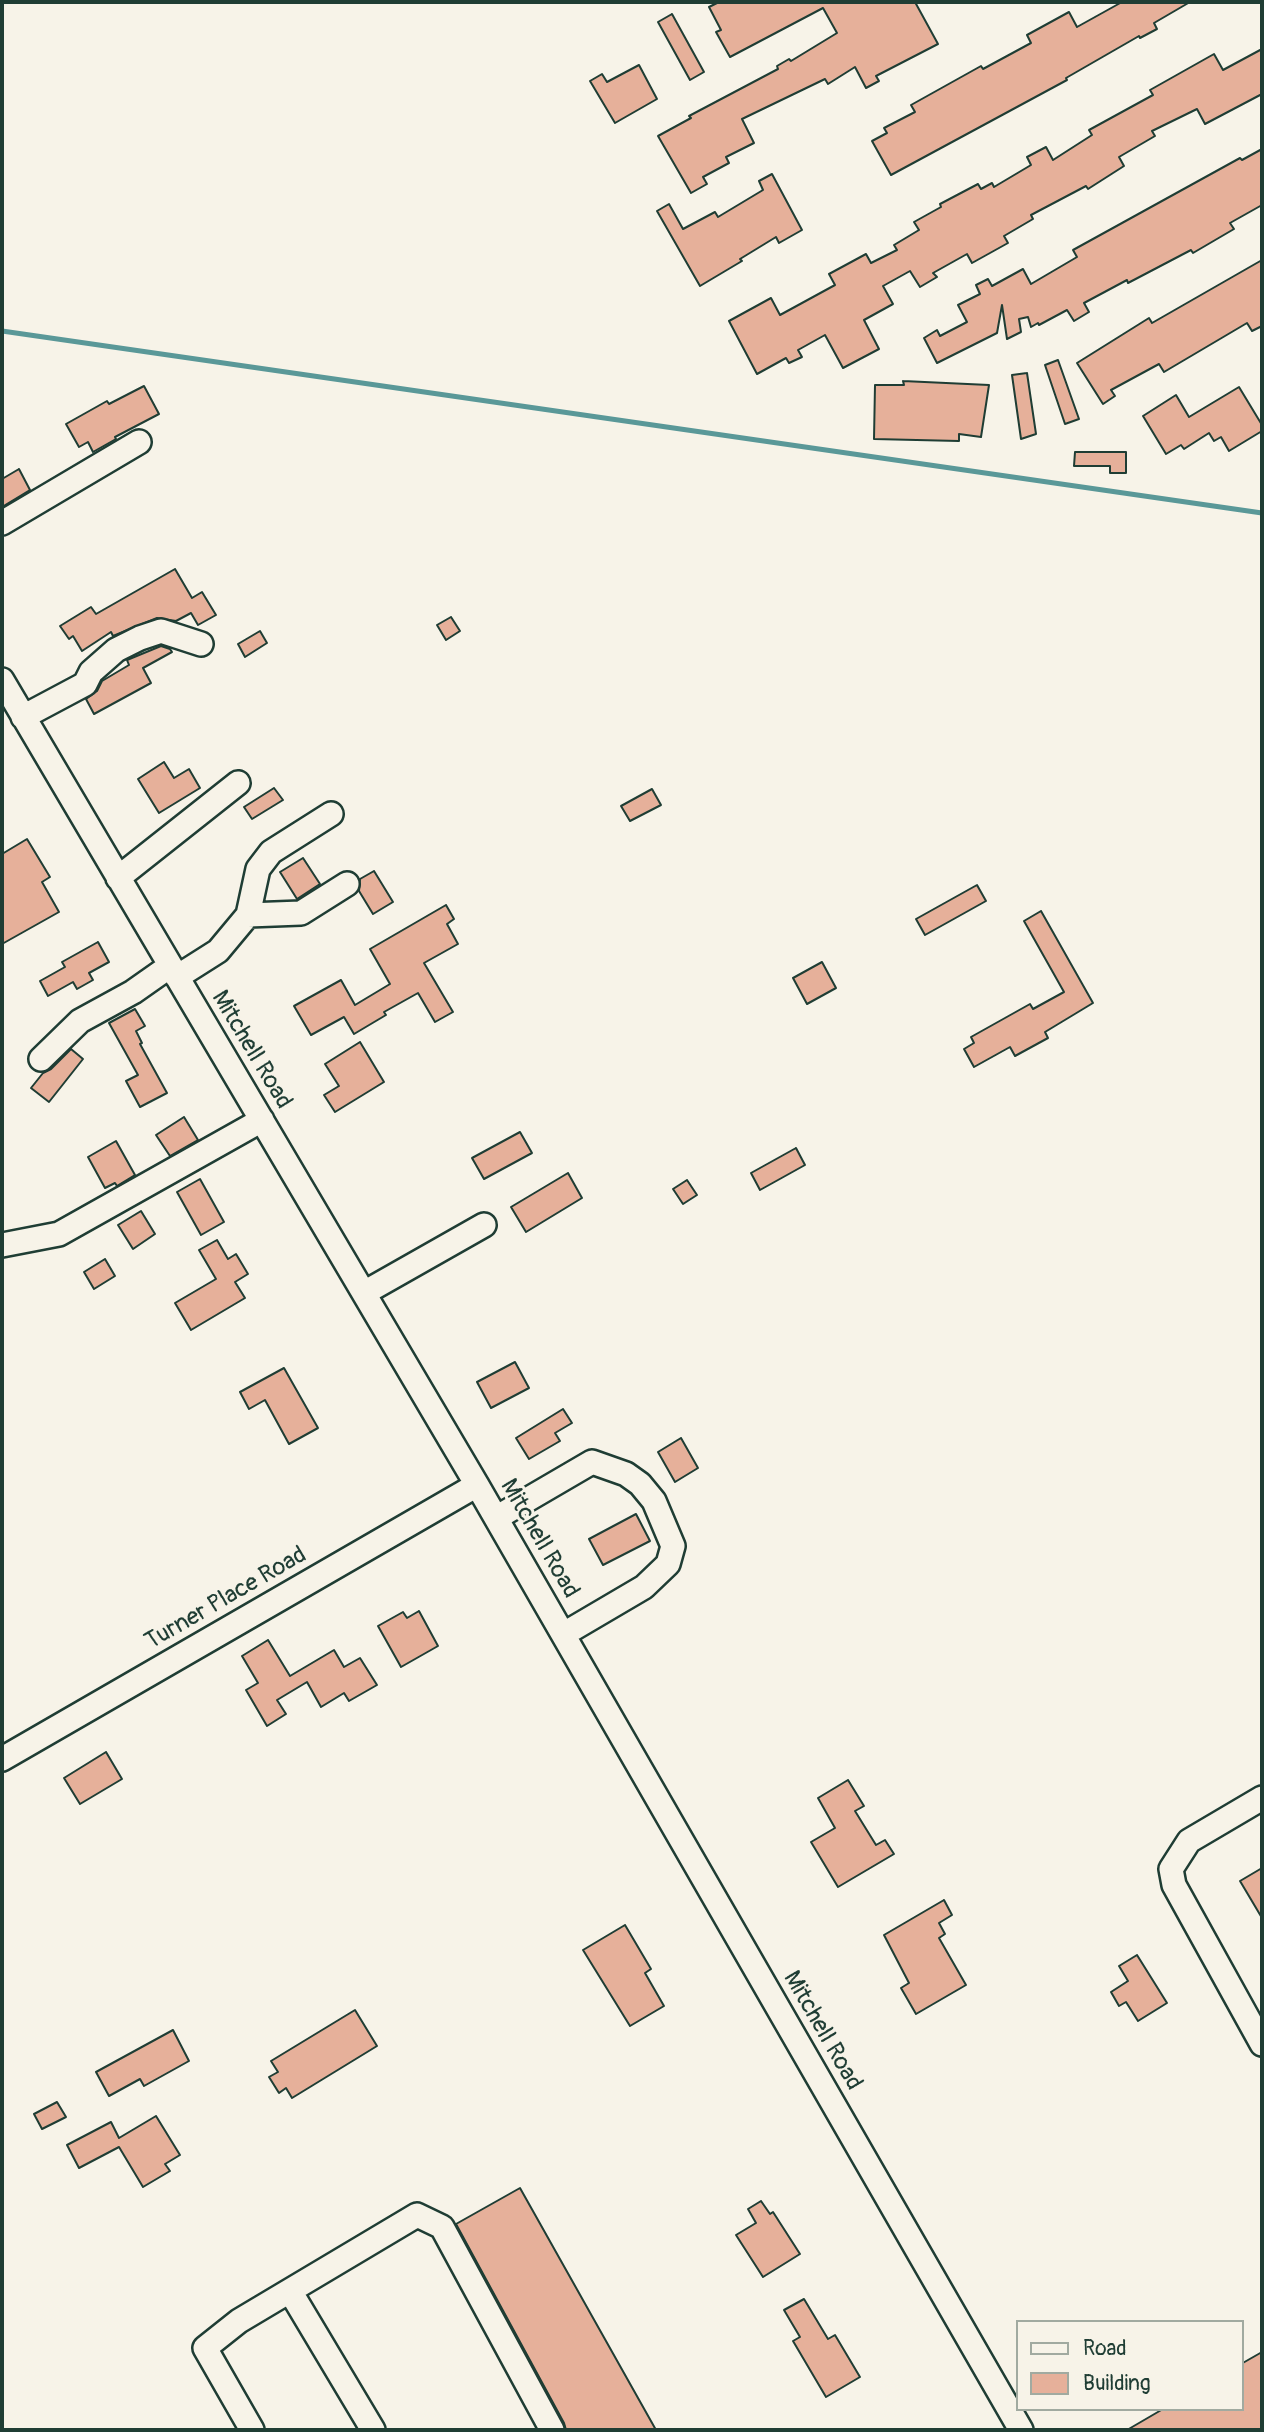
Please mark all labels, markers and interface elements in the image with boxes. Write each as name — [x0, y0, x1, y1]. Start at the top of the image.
street label: Mitchell Road — [204, 986, 298, 1114]
street label: Mitchell Road — [493, 1474, 585, 1604]
street label: Turner Place Road — [140, 1541, 312, 1657]
street label: Mitchell Road — [776, 1966, 868, 2096]
legend — [1016, 2320, 1243, 2411]
text: Road — [1083, 2335, 1127, 2362]
text: Building — [1083, 2370, 1150, 2397]

